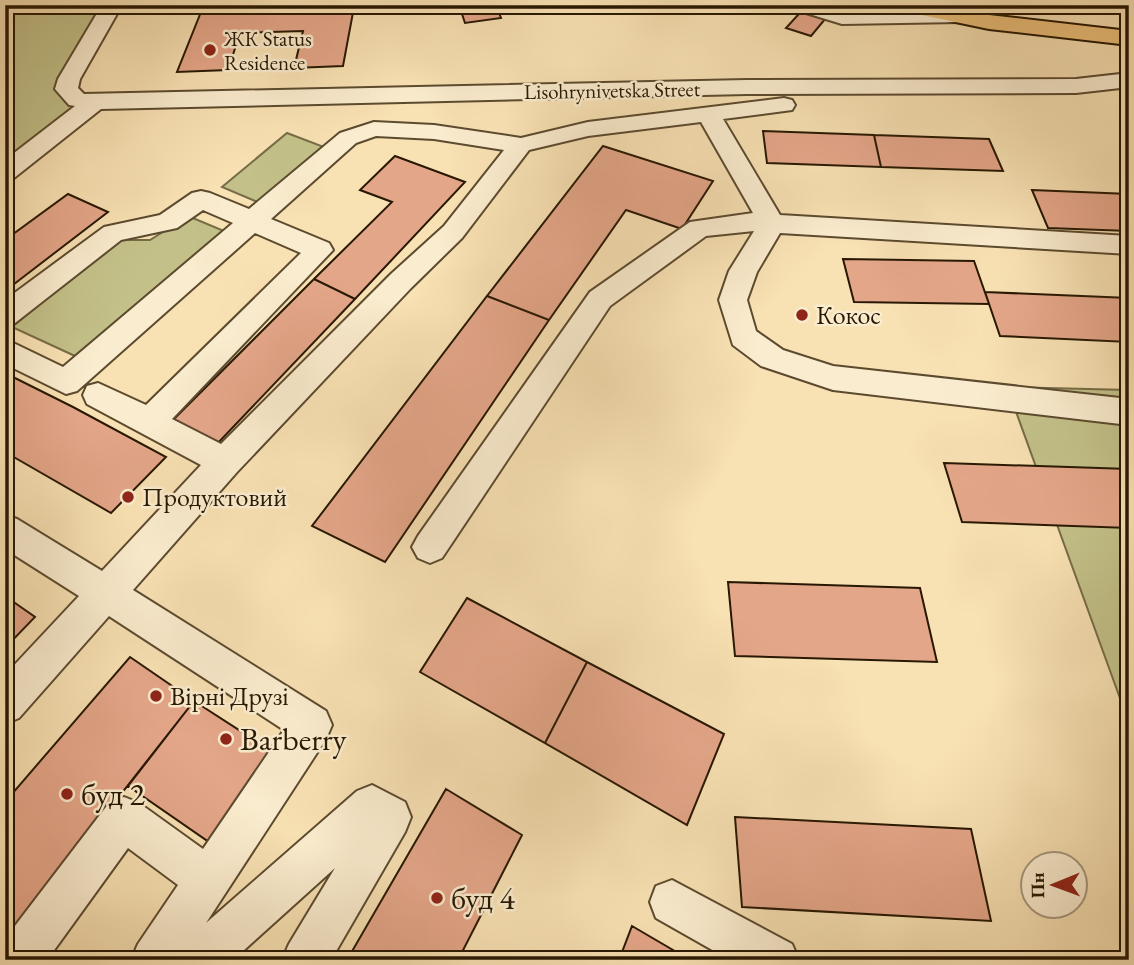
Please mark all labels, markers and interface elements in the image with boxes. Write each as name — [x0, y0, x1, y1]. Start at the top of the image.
place label: ЖК Status Residence — [223, 25, 312, 76]
marker: ЖК Status Residence — [202, 42, 218, 58]
street label: Lisohrynivetska Street — [524, 75, 701, 105]
place label: Кокос — [816, 298, 881, 332]
marker: Кокос — [794, 307, 810, 323]
place label: Продуктовий — [142, 480, 287, 514]
marker: Продуктовий — [120, 489, 136, 505]
place label: Вірні Друзі — [170, 679, 289, 713]
marker: Вірні Друзі — [148, 688, 164, 704]
place label: Barberry — [240, 718, 348, 760]
marker: Barberry — [218, 731, 234, 747]
place label: буд 2 — [81, 773, 146, 815]
marker: буд 2 — [59, 786, 75, 802]
north arrow — [1018, 850, 1088, 920]
text: Пн — [1025, 872, 1050, 899]
place label: буд 4 — [451, 877, 516, 919]
marker: буд 4 — [429, 890, 445, 906]

